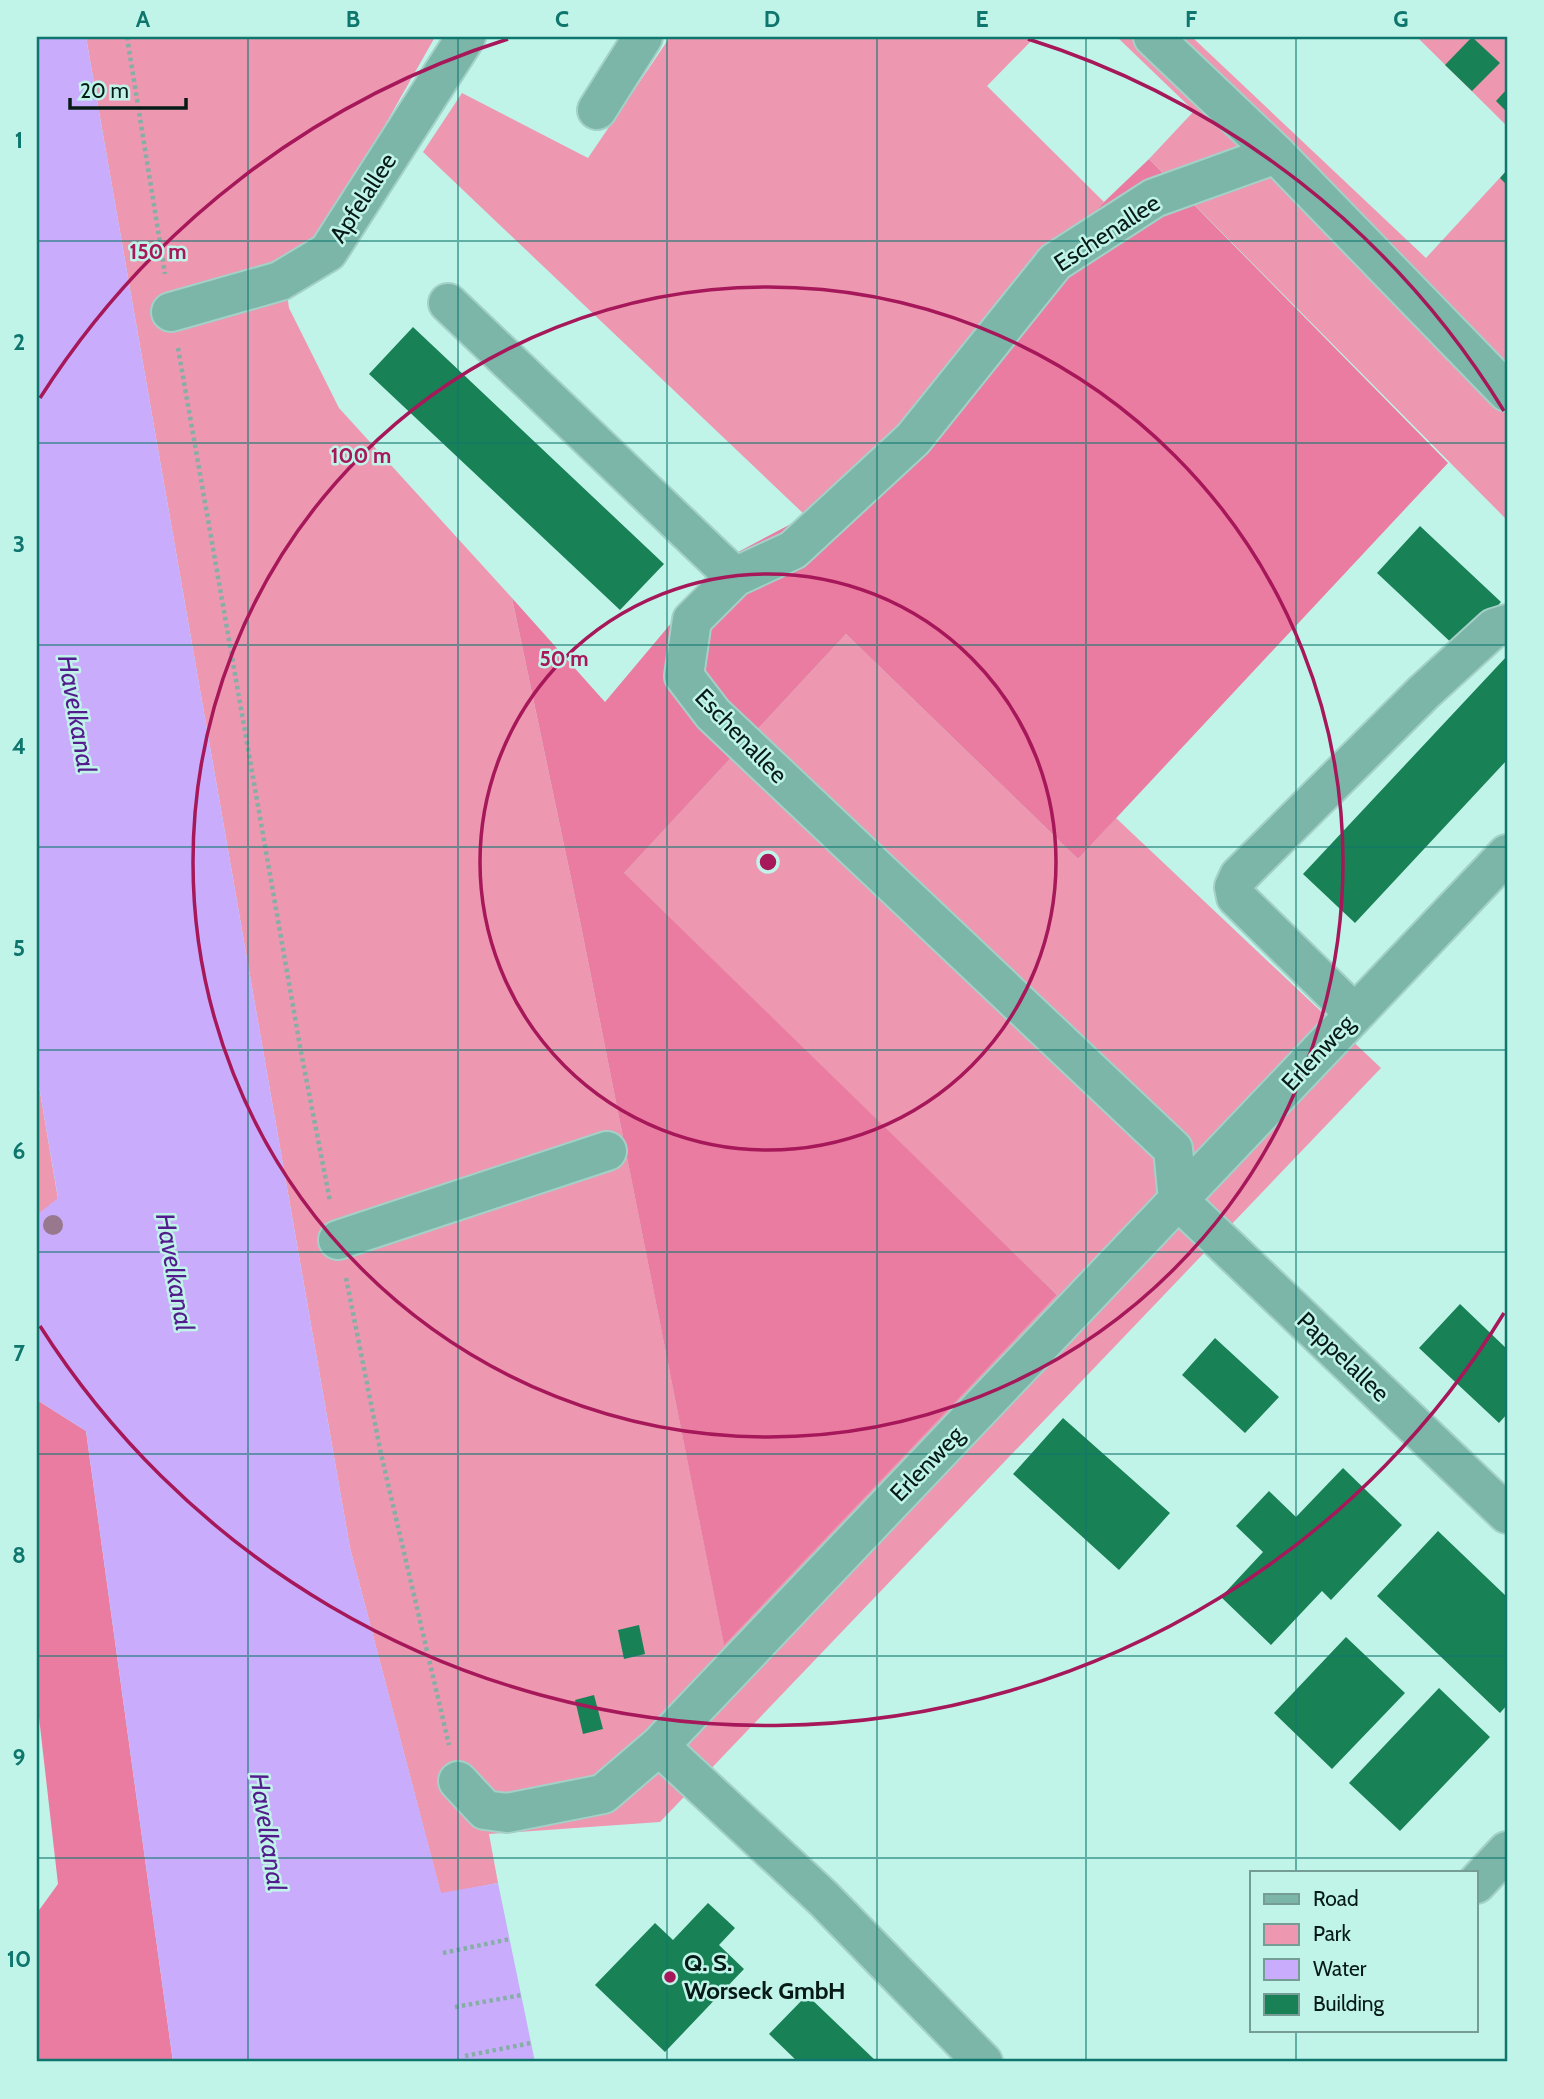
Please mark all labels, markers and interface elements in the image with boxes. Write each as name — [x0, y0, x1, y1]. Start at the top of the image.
text: A — [136, 5, 151, 33]
text: B — [346, 5, 360, 33]
text: C — [555, 5, 569, 33]
text: D — [764, 5, 780, 33]
text: E — [975, 5, 989, 33]
text: F — [1185, 5, 1197, 33]
text: G — [1393, 5, 1409, 33]
scale bar — [70, 66, 186, 110]
text: 20 m — [80, 78, 129, 103]
text: 1 — [15, 126, 23, 154]
street label: Apfelallee — [323, 147, 402, 248]
street label: Eschenallee — [1048, 188, 1165, 277]
text: 150 m — [130, 239, 186, 264]
text: 2 — [13, 328, 25, 356]
text: 100 m — [331, 443, 391, 468]
text: 3 — [13, 530, 25, 558]
text: 50 m — [539, 646, 589, 671]
water label: Havelkanal — [51, 652, 103, 776]
street label: Eschenallee — [689, 682, 793, 789]
text: 4 — [12, 732, 26, 760]
centre of rings — [756, 850, 780, 874]
text: 5 — [13, 934, 25, 962]
street label: Erlenweg — [1275, 1008, 1361, 1097]
text: 6 — [13, 1137, 25, 1165]
water label: Havelkanal — [149, 1210, 201, 1334]
street label: Pappelallee — [1291, 1306, 1395, 1408]
text: 7 — [13, 1339, 25, 1367]
street label: Erlenweg — [884, 1419, 970, 1507]
text: 8 — [12, 1541, 26, 1569]
text: 9 — [13, 1743, 25, 1771]
water label: Havelkanal — [243, 1771, 293, 1893]
legend — [1250, 1871, 1478, 2032]
text: Road — [1313, 1886, 1359, 1911]
text: Park — [1313, 1921, 1351, 1946]
text: 10 — [7, 1945, 31, 1973]
place label: Q. S. Worseck GmbH — [684, 1948, 846, 2005]
text: Water — [1313, 1956, 1367, 1981]
marker: Q. S. Worseck GmbH — [662, 1969, 678, 1985]
text: Building — [1313, 1991, 1385, 2016]

